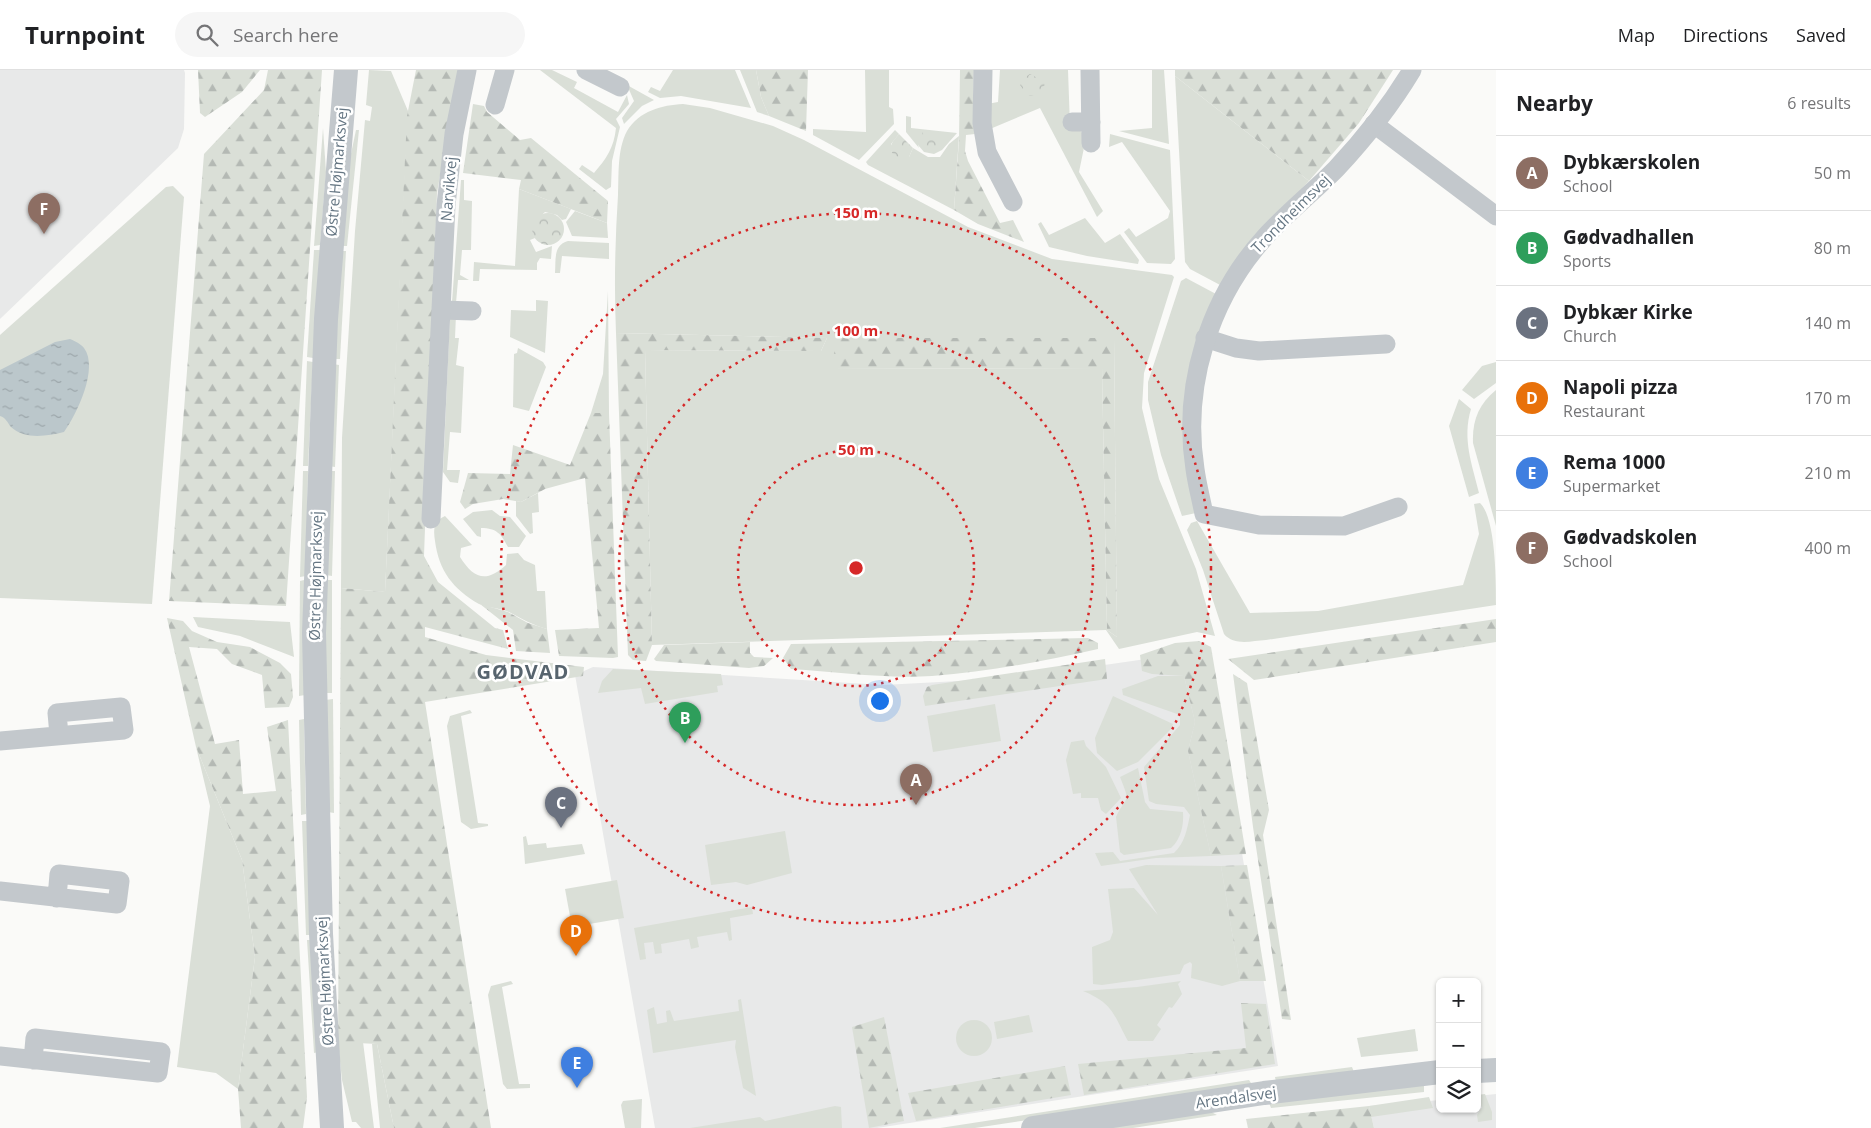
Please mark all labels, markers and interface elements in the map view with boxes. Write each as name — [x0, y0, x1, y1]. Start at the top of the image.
search box — [175, 12, 525, 57]
text: Turnpoint — [25, 18, 145, 51]
icon: search — [193, 21, 221, 49]
text: Search here — [233, 22, 339, 48]
text: Map — [1618, 23, 1655, 47]
text: Directions — [1683, 23, 1768, 47]
text: Saved — [1796, 23, 1846, 47]
text: Nearby — [1516, 89, 1593, 117]
text: 6 results — [1787, 92, 1851, 114]
street label: Østre Højmarksvej — [320, 106, 352, 237]
text: Dybkærskolen — [1563, 149, 1700, 175]
street label: Narvikvej — [435, 156, 461, 222]
text: A — [1526, 162, 1538, 184]
text: 50 m — [1814, 162, 1851, 184]
street label: Trondheimsvej — [1246, 169, 1334, 257]
text: School — [1563, 175, 1613, 197]
pin: F — [28, 193, 60, 234]
text: 150 m — [834, 202, 878, 222]
text: Gødvadhallen — [1563, 224, 1694, 250]
text: B — [1527, 237, 1537, 259]
text: 80 m — [1814, 237, 1851, 259]
text: Sports — [1563, 250, 1611, 272]
text: Dybkær Kirke — [1563, 299, 1693, 325]
text: C — [1527, 312, 1537, 334]
text: 140 m — [1805, 312, 1851, 334]
text: 100 m — [834, 320, 878, 340]
text: Church — [1563, 325, 1617, 347]
text: Napoli pizza — [1563, 374, 1678, 400]
text: D — [1526, 387, 1538, 409]
text: 170 m — [1805, 387, 1851, 409]
text: Restaurant — [1563, 400, 1645, 422]
text: 50 m — [838, 439, 874, 459]
text: Rema 1000 — [1563, 449, 1665, 475]
text: E — [1528, 462, 1536, 484]
text: 210 m — [1805, 462, 1851, 484]
text: Supermarket — [1563, 475, 1660, 497]
street label: Østre Højmarksvej — [304, 511, 326, 641]
text: Gødvadskolen — [1563, 524, 1697, 550]
text: F — [1528, 537, 1536, 559]
text: 400 m — [1805, 537, 1851, 559]
text: School — [1563, 550, 1613, 572]
centre of rings — [847, 559, 865, 577]
district label: GØDVAD — [477, 658, 569, 685]
your location — [867, 688, 893, 714]
pin: B — [669, 702, 701, 743]
pin: A — [900, 764, 932, 805]
pin: C — [545, 787, 577, 828]
pin: D — [560, 915, 592, 956]
street label: Østre Højmarksvej — [311, 916, 337, 1046]
map controls — [1436, 978, 1481, 1113]
button: + — [1436, 978, 1481, 1023]
button: − — [1436, 1023, 1481, 1068]
pin: E — [561, 1047, 593, 1088]
button: layers — [1436, 1068, 1481, 1113]
street label: Arendalsvej — [1194, 1081, 1278, 1113]

